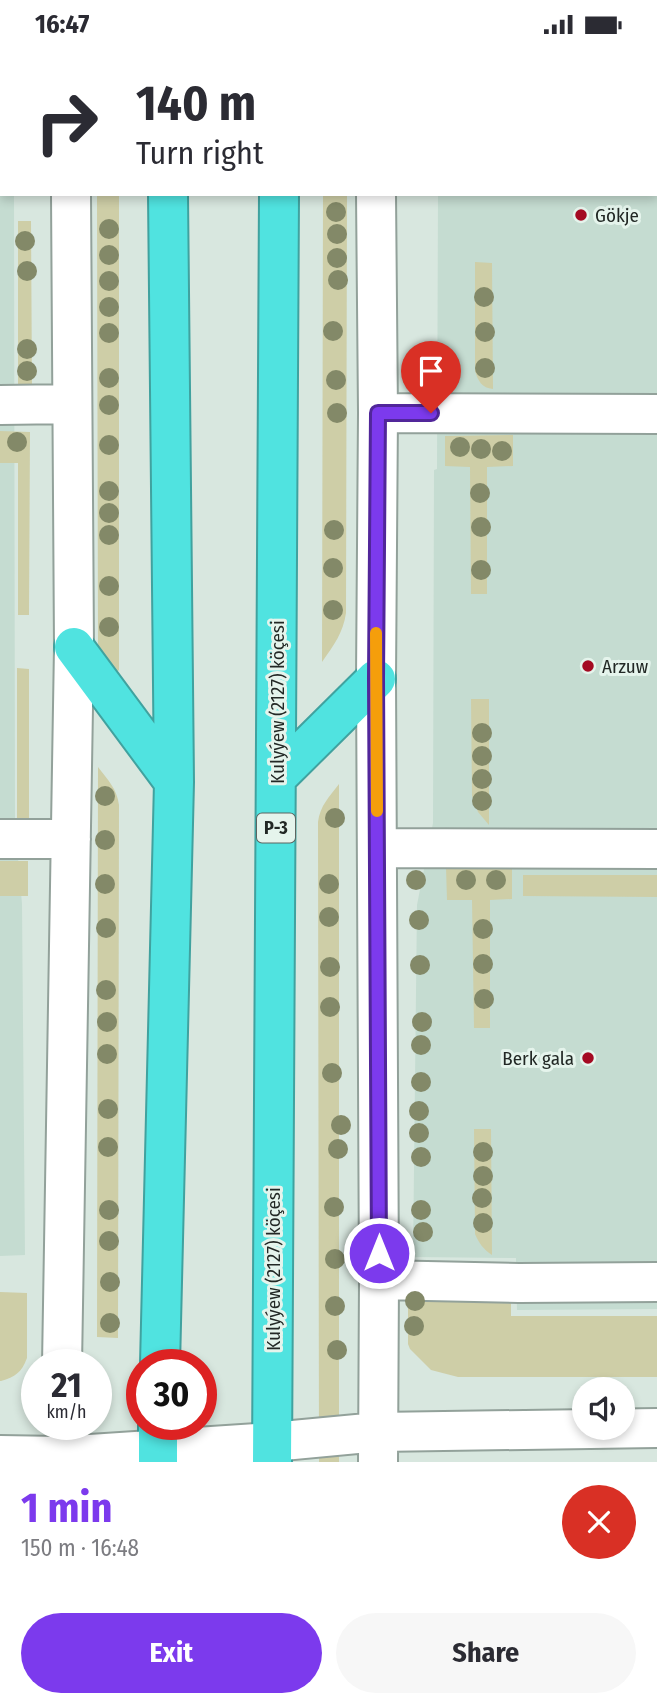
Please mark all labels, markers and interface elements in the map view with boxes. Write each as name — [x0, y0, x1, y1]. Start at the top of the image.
text: 16:47 — [35, 9, 89, 40]
text: 140 m — [136, 74, 256, 133]
icon: right — [21, 77, 112, 168]
text: Turn right — [136, 134, 263, 172]
place label: Gökje — [595, 204, 639, 227]
marker: Gökje — [573, 207, 589, 223]
pin — [401, 341, 461, 413]
icon: arrive — [412, 352, 450, 390]
street label: Kulyýew (2127) köçesi — [266, 620, 289, 784]
place label: Arzuw — [602, 655, 649, 678]
marker: Arzuw — [580, 658, 596, 674]
road number: P-3 — [257, 813, 295, 843]
place label: Berk gala — [502, 1047, 574, 1070]
marker: Berk gala — [580, 1050, 596, 1066]
street label: Kulyýew (2127) köçesi — [262, 1187, 285, 1351]
position arrow — [342, 1216, 416, 1290]
speed limit sign: 30 — [126, 1349, 217, 1440]
text: 21 — [51, 1364, 82, 1406]
map controls — [572, 1377, 635, 1440]
button: sound — [572, 1377, 635, 1440]
text: km/h — [46, 1401, 87, 1423]
text: 1 min — [21, 1483, 112, 1533]
button: close — [562, 1485, 636, 1559]
text: 150 m · 16:48 — [21, 1534, 139, 1562]
button: Exit — [21, 1613, 322, 1693]
button: Share — [336, 1613, 636, 1693]

